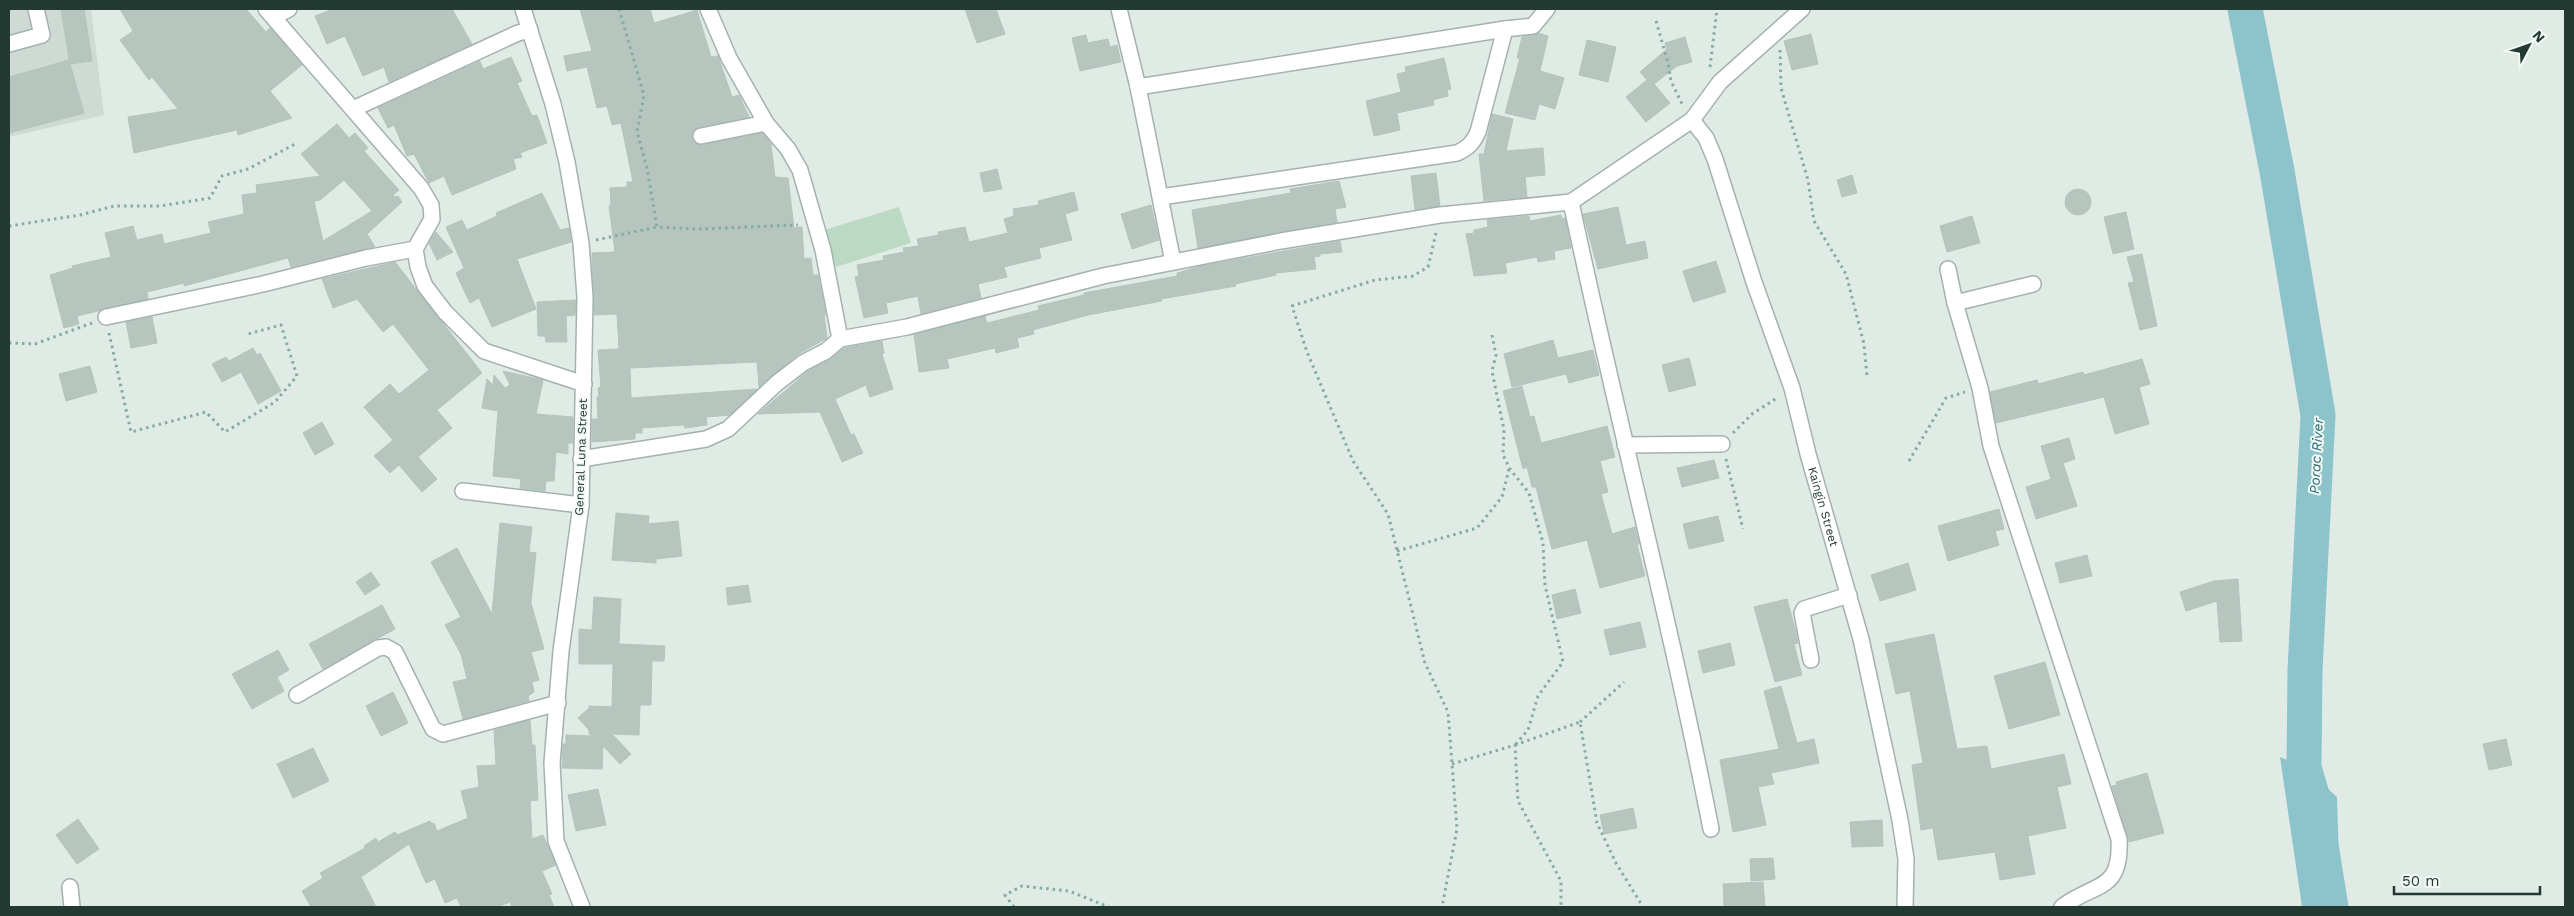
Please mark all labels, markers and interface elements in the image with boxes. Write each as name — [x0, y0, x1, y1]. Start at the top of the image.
north arrow — [2504, 20, 2554, 70]
text: N — [2529, 27, 2548, 46]
street label: General Luna Street — [572, 398, 590, 516]
water label: Porac River — [2306, 417, 2326, 494]
street label: Kaingin Street — [1805, 465, 1841, 548]
scale bar — [2394, 864, 2540, 896]
text: 50 m — [2402, 872, 2439, 890]

